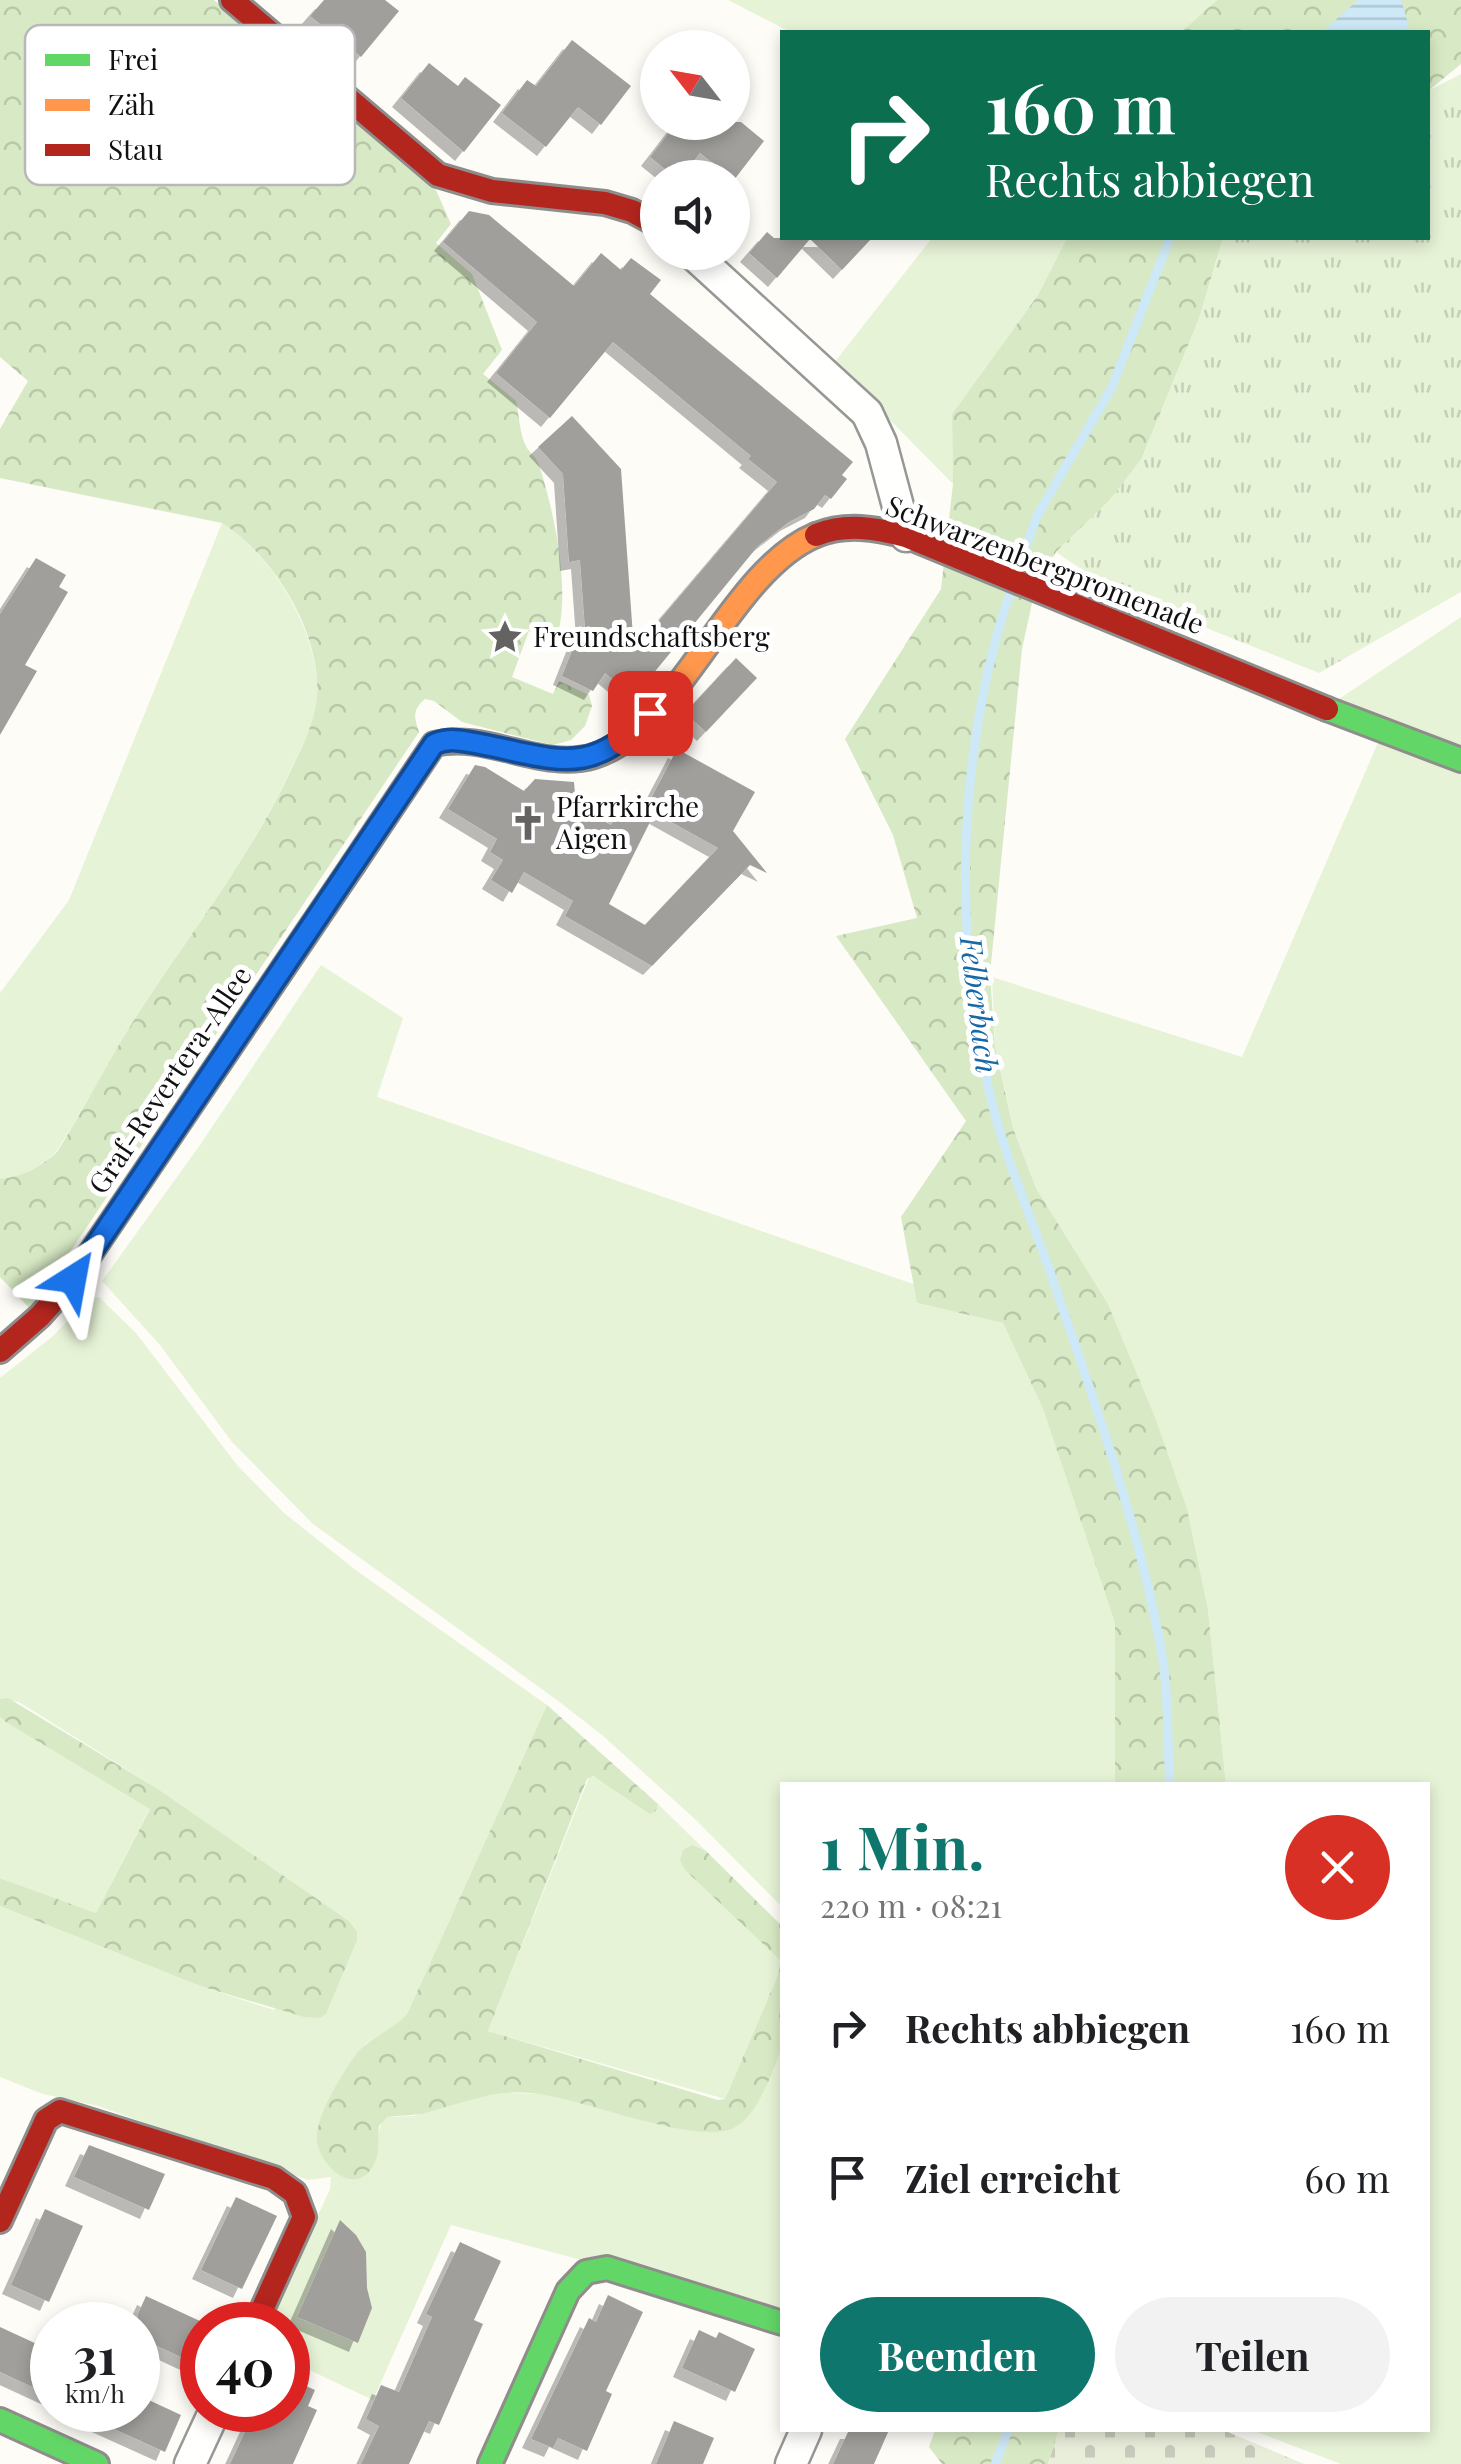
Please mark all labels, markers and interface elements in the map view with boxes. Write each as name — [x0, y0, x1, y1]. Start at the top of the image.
legend — [25, 25, 355, 185]
north arrow — [640, 30, 750, 140]
map controls — [640, 30, 750, 270]
text: Frei — [108, 40, 158, 77]
text: 160 m — [985, 58, 1176, 152]
icon: right — [820, 70, 950, 200]
text: Zäh — [108, 85, 156, 122]
text: Stau — [108, 130, 163, 167]
text: Rechts abbiegen — [985, 148, 1315, 208]
button: sound — [640, 160, 750, 270]
street label: Schwarzenbergpromenade — [881, 486, 1210, 641]
place label: Freundschaftsberg — [533, 617, 770, 654]
place icon: Freundschaftsberg — [486, 618, 524, 656]
pin — [608, 671, 693, 756]
icon: arrive — [623, 686, 678, 741]
place label: Pfarrkirche Aigen — [555, 787, 699, 856]
church icon: Pfarrkirche Aigen — [509, 804, 547, 842]
water label: Felberbach — [952, 932, 1008, 1075]
street label: Graf-Revertera-Allee — [79, 958, 259, 1200]
position arrow — [21, 1227, 125, 1331]
text: 1 Min. — [820, 1805, 985, 1885]
button: close — [1285, 1815, 1390, 1920]
text: 220 m · 08:21 — [820, 1883, 1002, 1926]
icon: right — [820, 2000, 875, 2055]
text: Rechts abbiegen — [905, 2002, 1190, 2053]
text: 160 m — [1290, 2002, 1390, 2053]
icon: arrive — [820, 2150, 875, 2205]
text: Ziel erreicht — [905, 2152, 1120, 2203]
text: 60 m — [1304, 2152, 1390, 2203]
button: Beenden — [820, 2297, 1095, 2412]
button: Teilen — [1115, 2297, 1390, 2412]
speed limit sign: 40 — [180, 2302, 310, 2432]
text: 31 — [73, 2321, 117, 2388]
text: km/h — [65, 2376, 125, 2409]

